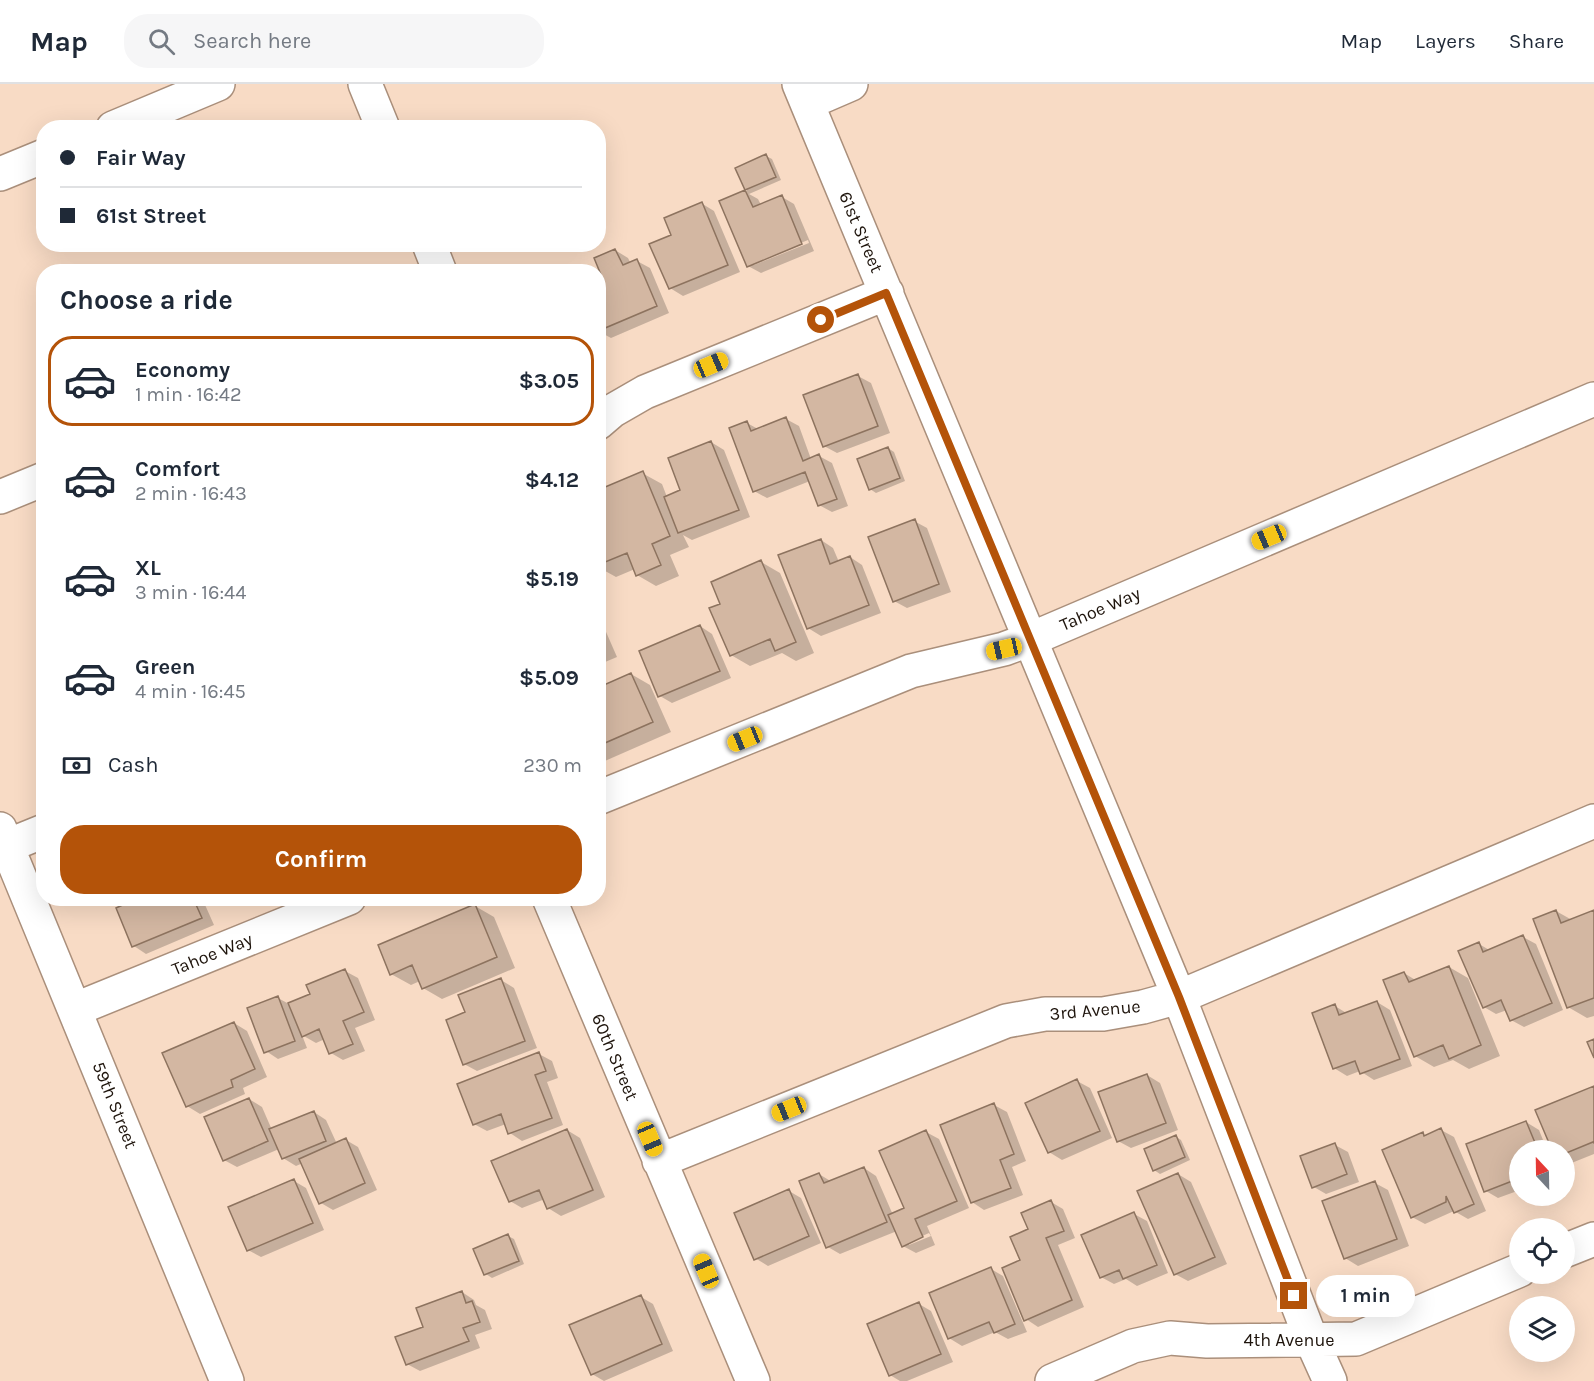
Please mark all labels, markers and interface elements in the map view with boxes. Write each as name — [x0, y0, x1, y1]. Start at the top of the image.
search box — [124, 14, 544, 68]
text: Map — [30, 25, 88, 58]
icon: search — [145, 25, 178, 58]
text: Search here — [193, 28, 311, 54]
text: Map — [1340, 29, 1382, 53]
text: Layers — [1415, 29, 1476, 53]
text: Share — [1509, 29, 1564, 53]
text: Fair Way — [96, 145, 186, 171]
street label: 61st Street — [834, 188, 888, 276]
text: 61st Street — [96, 203, 206, 229]
text: Choose a ride — [60, 284, 233, 316]
route start — [807, 306, 834, 333]
car — [691, 350, 731, 380]
icon: car — [63, 354, 117, 408]
text: Economy — [135, 357, 230, 383]
text: $3.05 — [519, 368, 579, 394]
text: 1 min · 16:42 — [135, 383, 242, 406]
icon: car — [63, 453, 117, 507]
text: Comfort — [135, 456, 220, 482]
text: $4.12 — [525, 467, 579, 493]
text: 2 min · 16:43 — [135, 482, 247, 505]
car — [1249, 522, 1289, 552]
icon: car — [63, 552, 117, 606]
text: XL — [135, 555, 161, 581]
text: $5.19 — [525, 566, 579, 592]
text: 3 min · 16:44 — [135, 581, 246, 604]
street label: Tahoe Way — [1056, 582, 1144, 636]
car — [984, 636, 1024, 662]
icon: car — [63, 651, 117, 705]
text: Green — [135, 654, 196, 680]
text: $5.09 — [519, 665, 579, 691]
text: 4 min · 16:45 — [135, 680, 246, 703]
car — [725, 724, 765, 754]
icon: cash — [60, 749, 93, 782]
text: Cash — [108, 752, 158, 778]
text: 230 m — [523, 754, 582, 777]
button: Confirm — [60, 825, 582, 894]
street label: Tahoe Way — [168, 928, 256, 980]
street label: 3rd Avenue — [1049, 995, 1141, 1025]
street label: 60th Street — [587, 1010, 643, 1104]
street label: 59th Street — [88, 1058, 143, 1152]
car — [769, 1094, 809, 1124]
car — [635, 1119, 665, 1159]
north arrow — [1509, 1140, 1575, 1206]
map controls — [1509, 1140, 1575, 1362]
button: locate — [1509, 1218, 1575, 1284]
car — [691, 1251, 721, 1291]
callout: 1 min — [1315, 1275, 1414, 1317]
route end — [1280, 1282, 1307, 1309]
text: 1 min — [1340, 1284, 1391, 1307]
button: layers — [1509, 1296, 1575, 1362]
street label: 4th Avenue — [1243, 1329, 1335, 1351]

